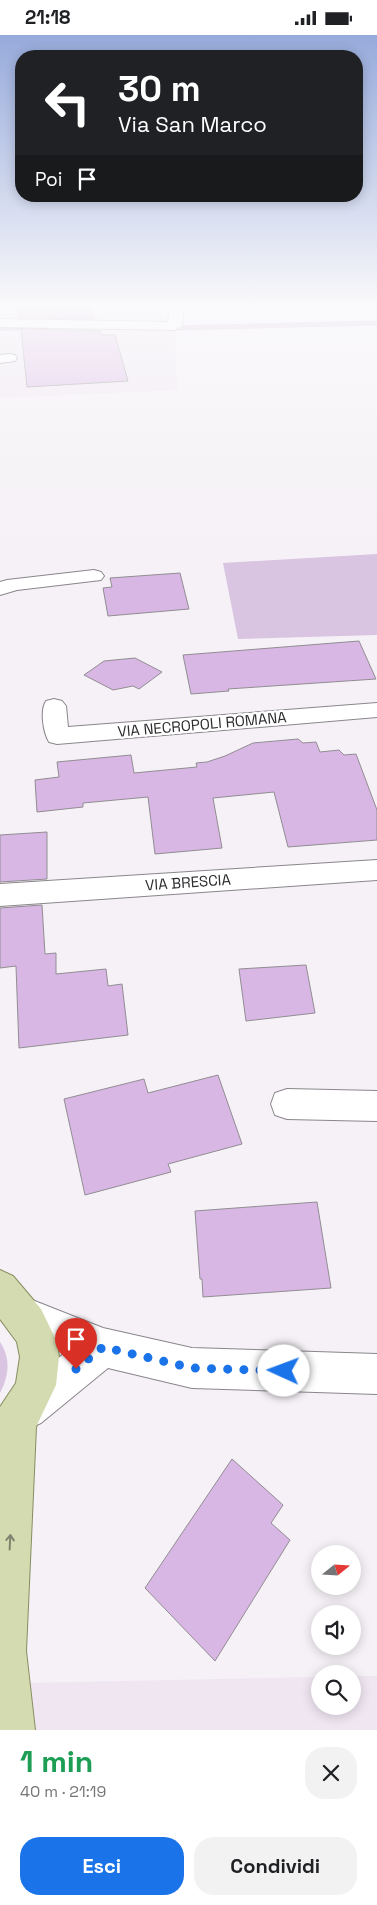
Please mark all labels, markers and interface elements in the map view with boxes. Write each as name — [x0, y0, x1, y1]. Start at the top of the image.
text: 21:18 — [25, 5, 71, 30]
text: 30 m — [118, 67, 201, 111]
icon: left — [35, 70, 100, 135]
text: Via San Marco — [118, 110, 267, 138]
icon: arrive — [73, 165, 101, 193]
text: Poi — [35, 167, 63, 192]
street label: VIA NECROPOLI ROMANA — [117, 707, 288, 741]
street label: VIA BRESCIA — [145, 869, 232, 894]
pin — [55, 1318, 97, 1369]
icon: arrive — [62, 1325, 90, 1353]
position arrow — [257, 1344, 309, 1396]
one-way arrow — [5, 1534, 14, 1550]
north arrow — [311, 1545, 361, 1595]
map controls — [311, 1545, 361, 1715]
button: sound — [311, 1605, 361, 1655]
button: search — [311, 1665, 361, 1715]
text: 1 min — [20, 1742, 93, 1781]
button: close — [305, 1747, 357, 1799]
text: 40 m · 21:19 — [20, 1781, 106, 1802]
button: Esci — [20, 1837, 184, 1895]
button: Condividi — [194, 1837, 357, 1895]

